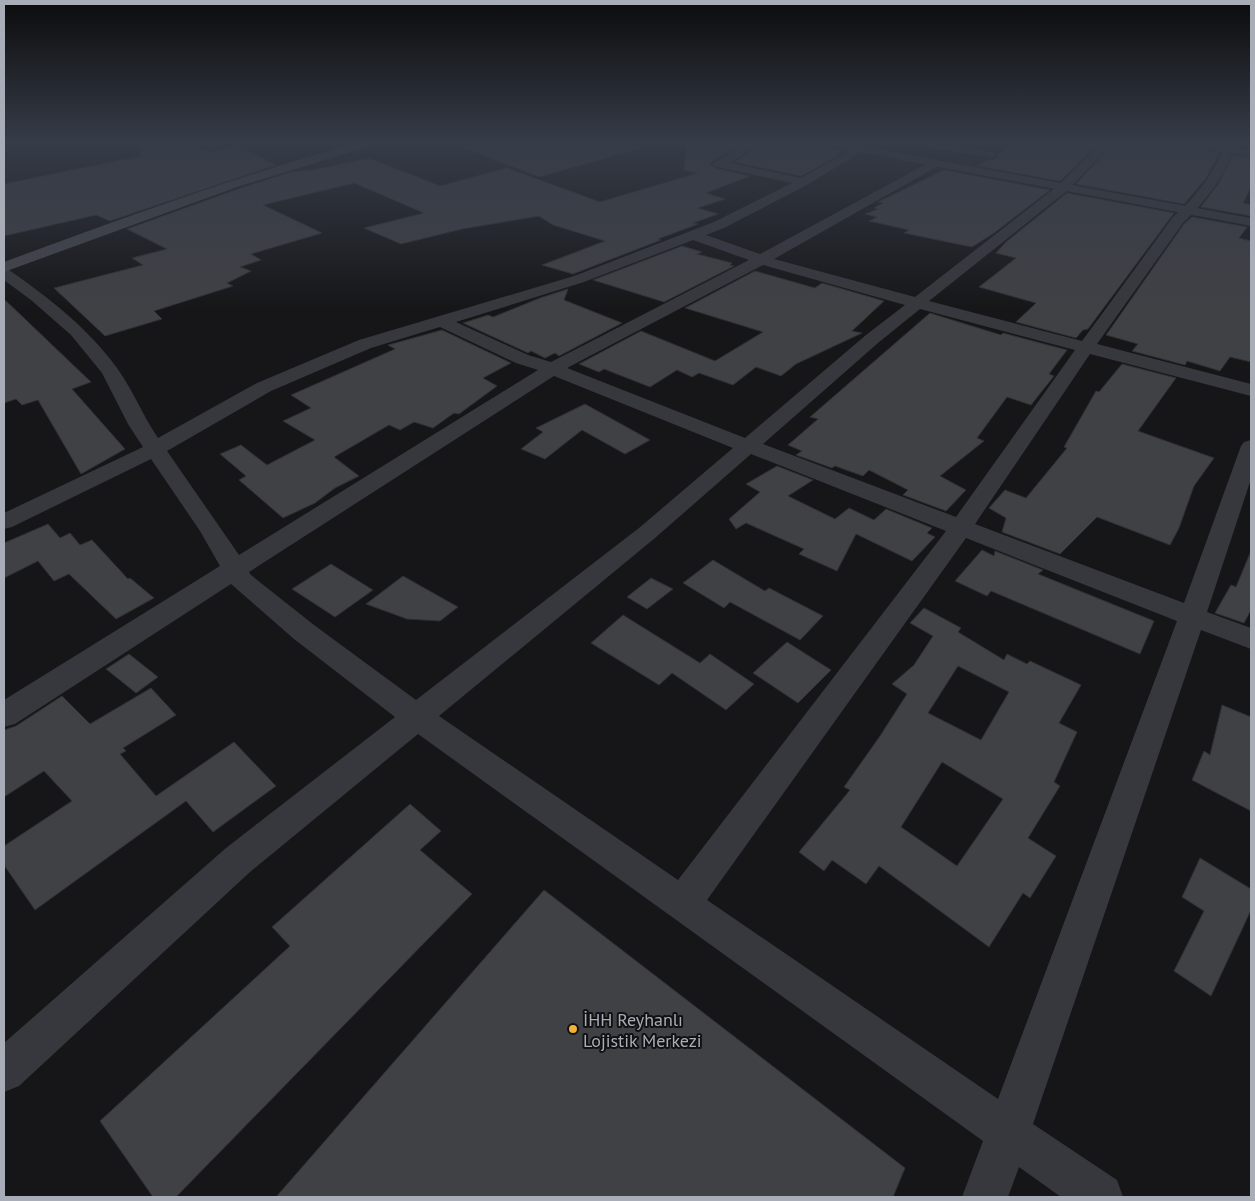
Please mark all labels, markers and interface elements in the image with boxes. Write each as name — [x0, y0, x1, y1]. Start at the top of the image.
place label: İHH Reyhanlı Lojistik Merkezi — [583, 1008, 702, 1052]
marker: İHH Reyhanlı Lojistik Merkezi — [567, 1023, 579, 1035]

